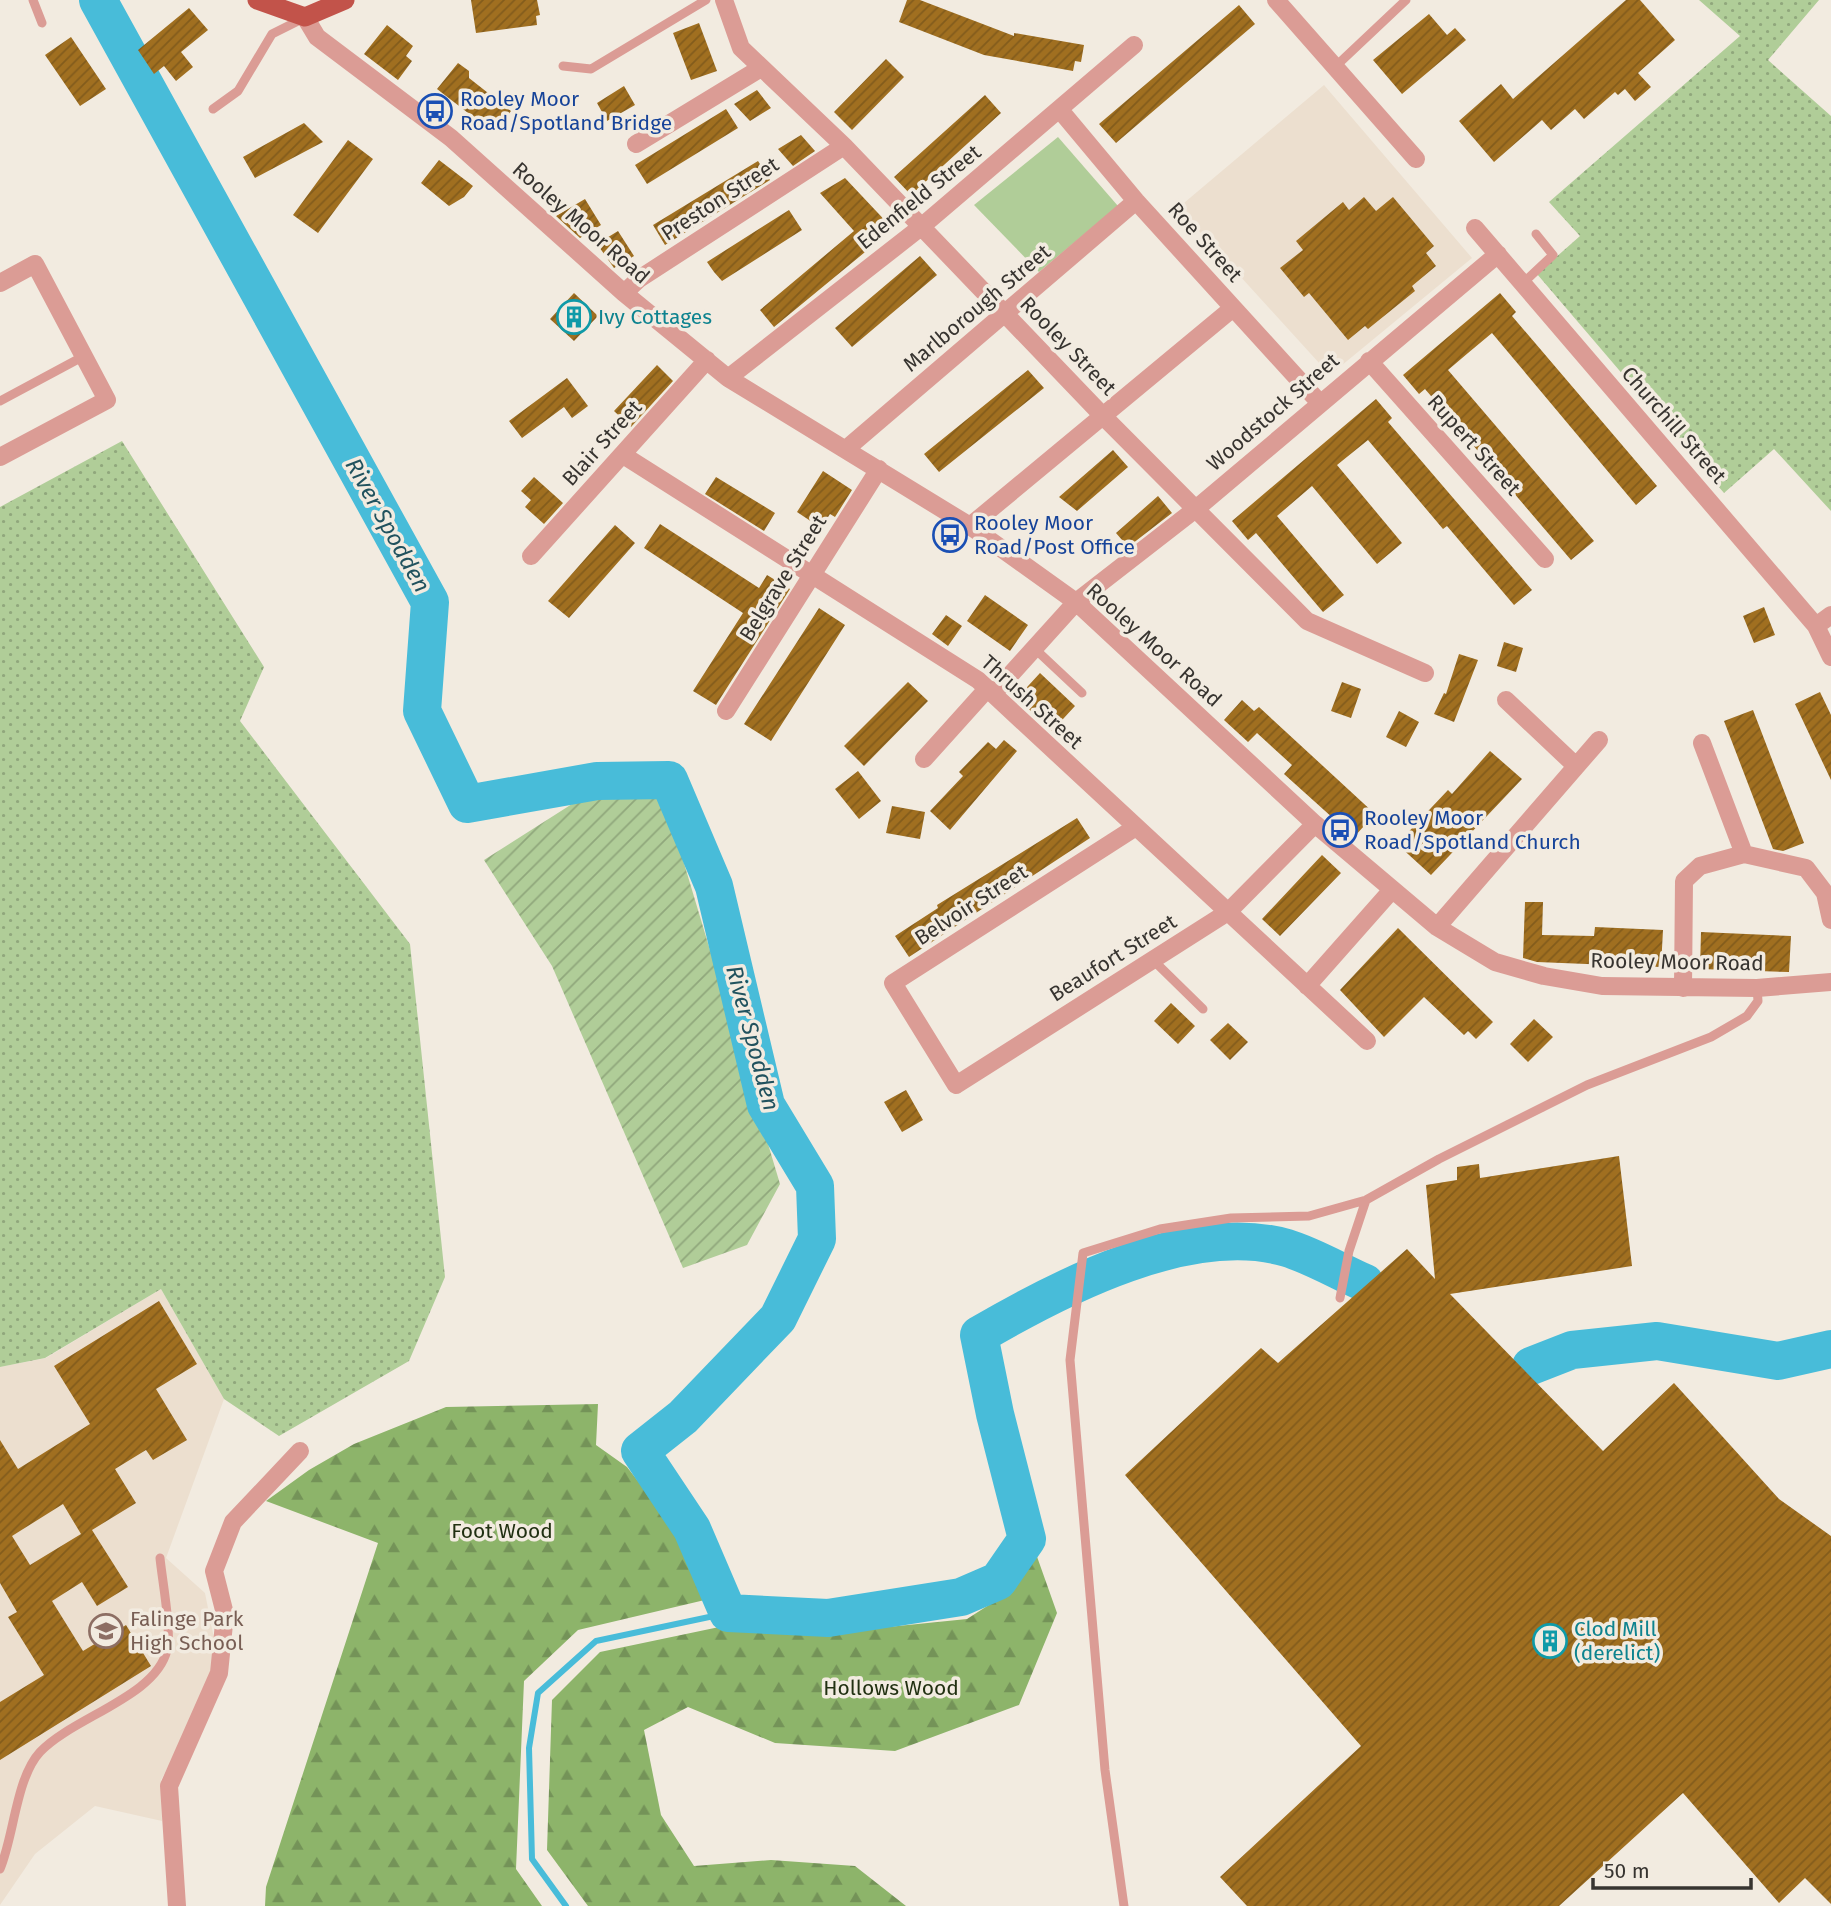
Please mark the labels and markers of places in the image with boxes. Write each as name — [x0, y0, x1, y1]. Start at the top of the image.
place label: Rooley Moor Road/Spotland Bridge — [460, 86, 672, 136]
bus stop icon: Rooley Moor Road/Spotland Bridge — [416, 92, 454, 130]
building icon: Ivy Cottages — [555, 298, 593, 336]
place label: Ivy Cottages — [598, 304, 712, 330]
place label: Rooley Moor Road/Post Office — [974, 510, 1135, 560]
bus stop icon: Rooley Moor Road/Post Office — [931, 516, 969, 554]
place label: Rooley Moor Road/Spotland Church — [1364, 805, 1581, 855]
bus stop icon: Rooley Moor Road/Spotland Church — [1321, 811, 1359, 849]
place label: Falinge Park High School — [130, 1606, 244, 1656]
school or university icon: Falinge Park High School — [87, 1612, 125, 1650]
place label: Clod Mill (derelict) — [1574, 1616, 1660, 1666]
building icon: Clod Mill (derelict) — [1531, 1622, 1569, 1660]

